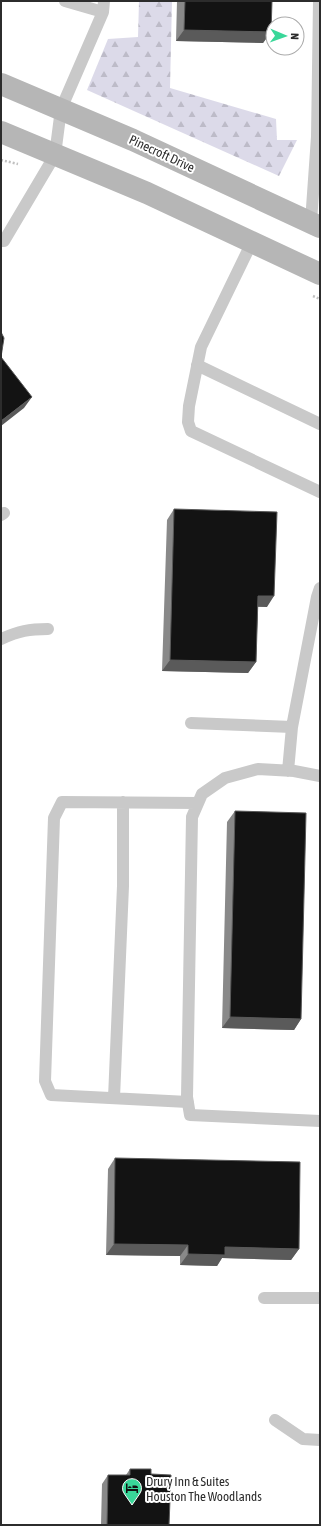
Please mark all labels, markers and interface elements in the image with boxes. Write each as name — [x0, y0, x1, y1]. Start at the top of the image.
north arrow — [265, 16, 305, 56]
text: N — [289, 33, 301, 40]
street label: Pinecroft Drive — [127, 132, 197, 175]
place label: Drury Inn & Suites Houston The Woodlands — [146, 1474, 262, 1504]
hotel icon: Drury Inn & Suites Houston The Woodlands — [121, 1477, 143, 1505]

